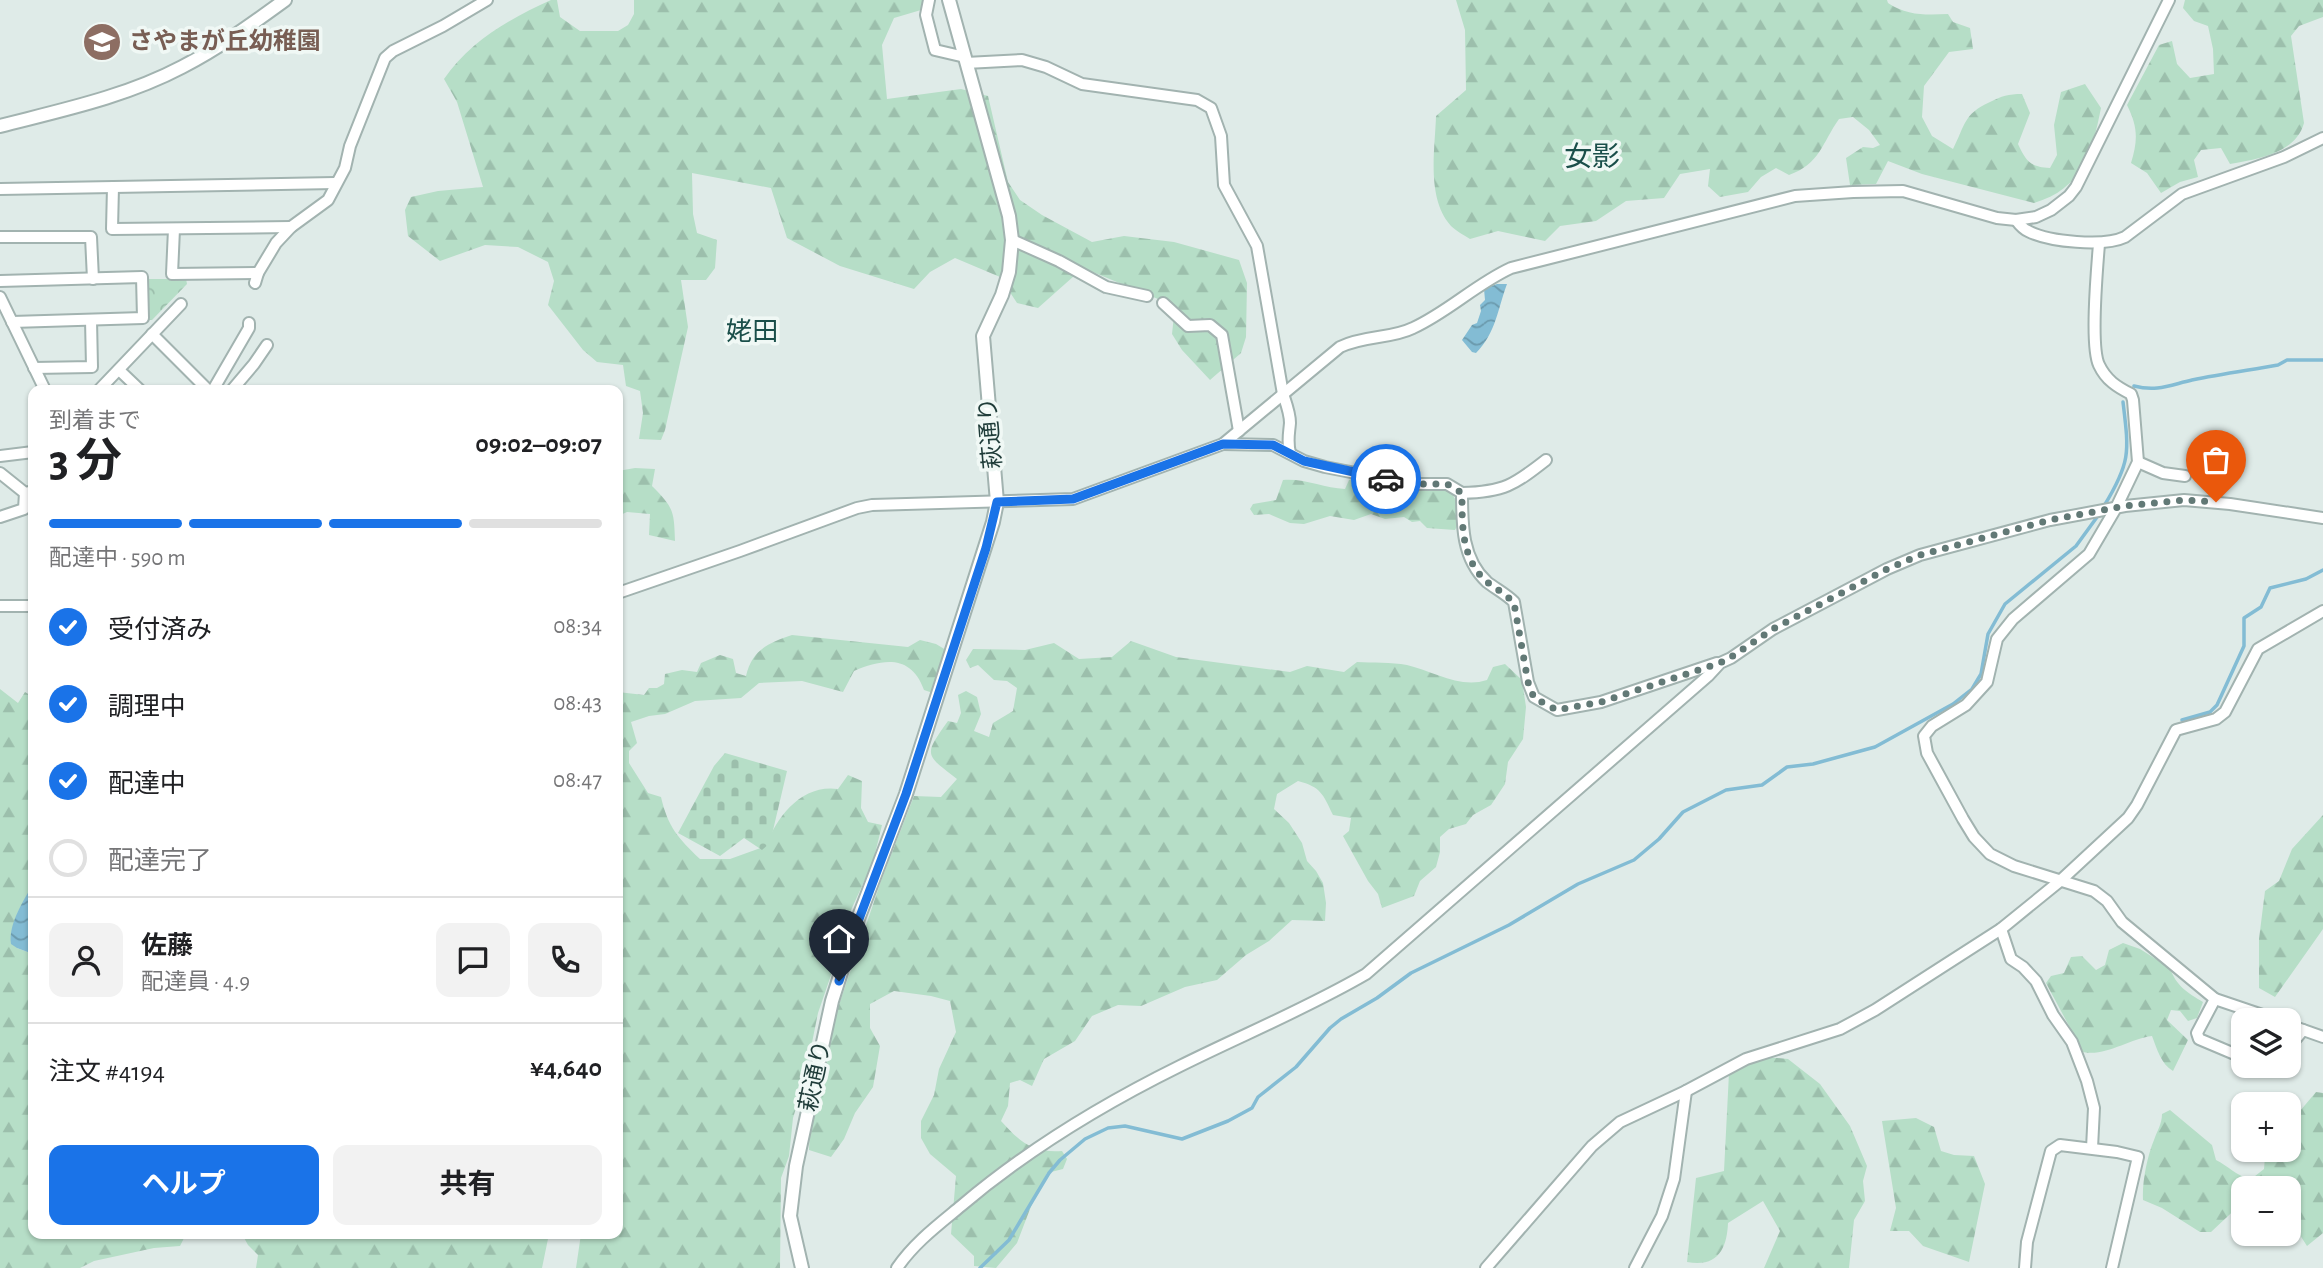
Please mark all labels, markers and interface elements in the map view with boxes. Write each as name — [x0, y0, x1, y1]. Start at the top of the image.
school or university icon: さやまが丘幼稚園 — [81, 21, 123, 63]
place label: さやまが丘幼稚園 — [129, 28, 321, 54]
district label: 女影 — [1564, 142, 1620, 172]
district label: 姥田 — [726, 318, 778, 345]
street label: 萩通り — [974, 396, 1006, 470]
text: 到着まで — [49, 410, 141, 433]
pin — [2186, 430, 2246, 502]
text: 09:02–09:07 — [475, 431, 602, 457]
text: 3 分 — [49, 439, 122, 485]
icon: bag — [2197, 441, 2235, 479]
courier — [1351, 444, 1421, 514]
icon: car — [1367, 460, 1405, 498]
text: 配達中 · 590 m — [49, 547, 186, 570]
icon: check — [49, 608, 87, 646]
text: 08:34 — [553, 615, 602, 638]
text: 受付済み — [108, 617, 212, 643]
icon: check — [49, 685, 87, 723]
text: 08:43 — [553, 692, 602, 715]
text: 調理中 — [108, 694, 186, 720]
icon: check — [49, 762, 87, 800]
text: 08:47 — [553, 769, 602, 792]
text: 配達中 — [108, 771, 186, 797]
text: 配達完了 — [108, 848, 212, 874]
pin — [809, 909, 869, 981]
icon: home — [820, 920, 858, 958]
button: person — [49, 923, 123, 997]
button: chat — [436, 923, 510, 997]
button: phone — [528, 923, 602, 997]
text: 佐藤 — [141, 933, 193, 959]
text: 配達員 · 4.9 — [141, 971, 250, 994]
map controls — [2231, 1008, 2301, 1246]
button: layers — [2231, 1008, 2301, 1078]
street label: 萩通り — [795, 1038, 835, 1114]
text: ¥4,640 — [530, 1055, 602, 1081]
text: 注文 #4194 — [49, 1059, 165, 1085]
button: + — [2231, 1092, 2301, 1162]
button: ヘルプ — [49, 1145, 319, 1225]
button: 共有 — [333, 1145, 602, 1225]
button: − — [2231, 1176, 2301, 1246]

